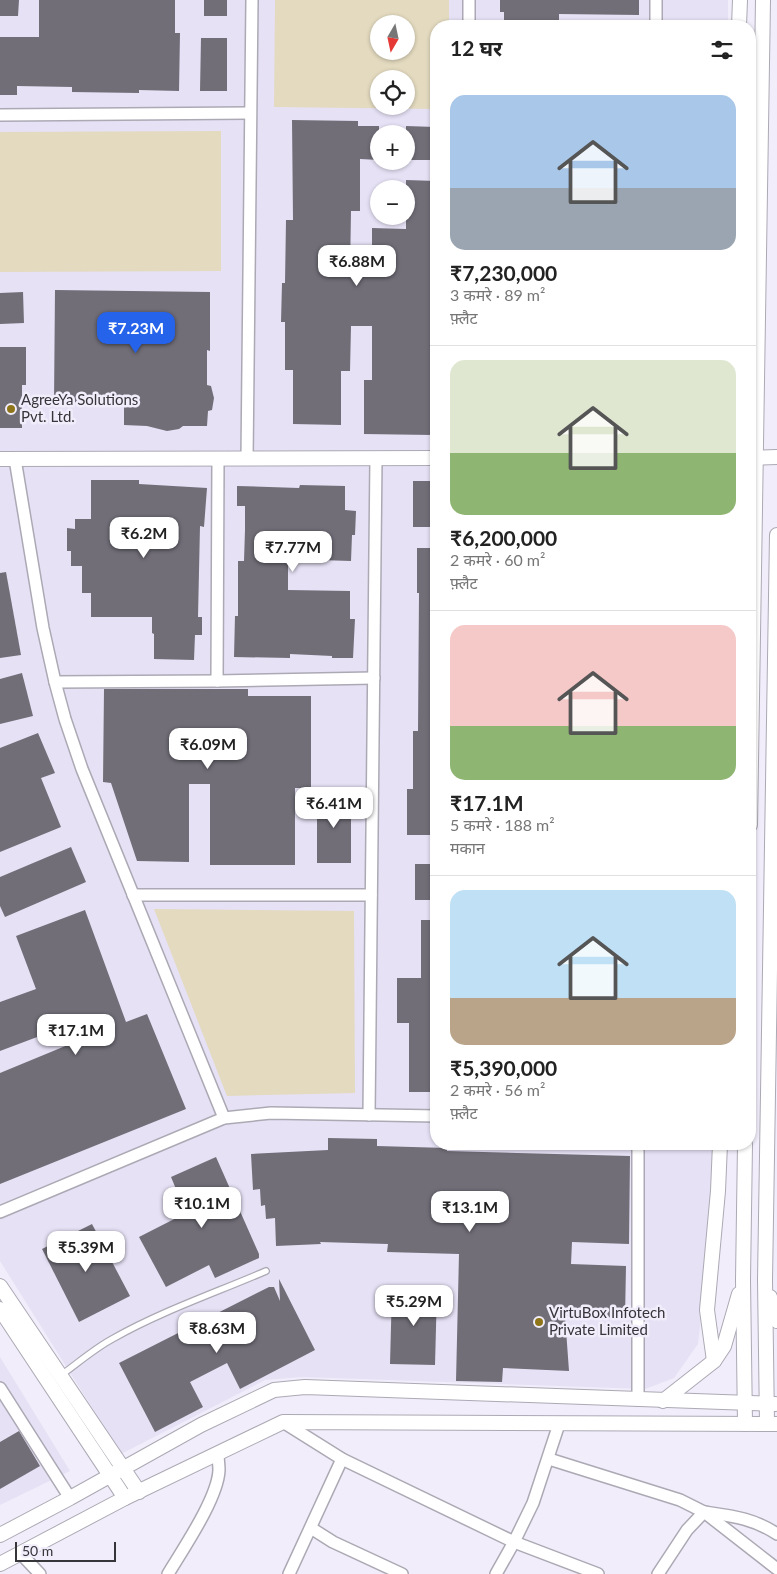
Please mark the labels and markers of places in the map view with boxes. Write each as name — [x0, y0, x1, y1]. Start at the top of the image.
pin: ₹6.88M — [316, 244, 398, 287]
pin: ₹7.23M — [95, 312, 177, 354]
place label: AgreeYa Solutions Pvt. Ltd. — [21, 390, 138, 425]
marker: AgreeYa Solutions Pvt. Ltd. — [5, 403, 17, 415]
pin: ₹6.2M — [109, 516, 179, 559]
pin: ₹7.77M — [252, 530, 334, 573]
pin: ₹6.09M — [167, 728, 249, 770]
pin: ₹6.41M — [293, 786, 375, 829]
pin: ₹17.1M — [35, 1014, 117, 1056]
pin: ₹10.1M — [161, 1186, 243, 1229]
pin: ₹13.1M — [429, 1190, 511, 1233]
pin: ₹5.39M — [45, 1230, 127, 1273]
pin: ₹5.29M — [373, 1284, 455, 1327]
place label: VirtuBox Infotech Private Limited — [549, 1303, 665, 1338]
pin: ₹8.63M — [176, 1312, 258, 1354]
marker: VirtuBox Infotech Private Limited — [533, 1316, 545, 1328]

